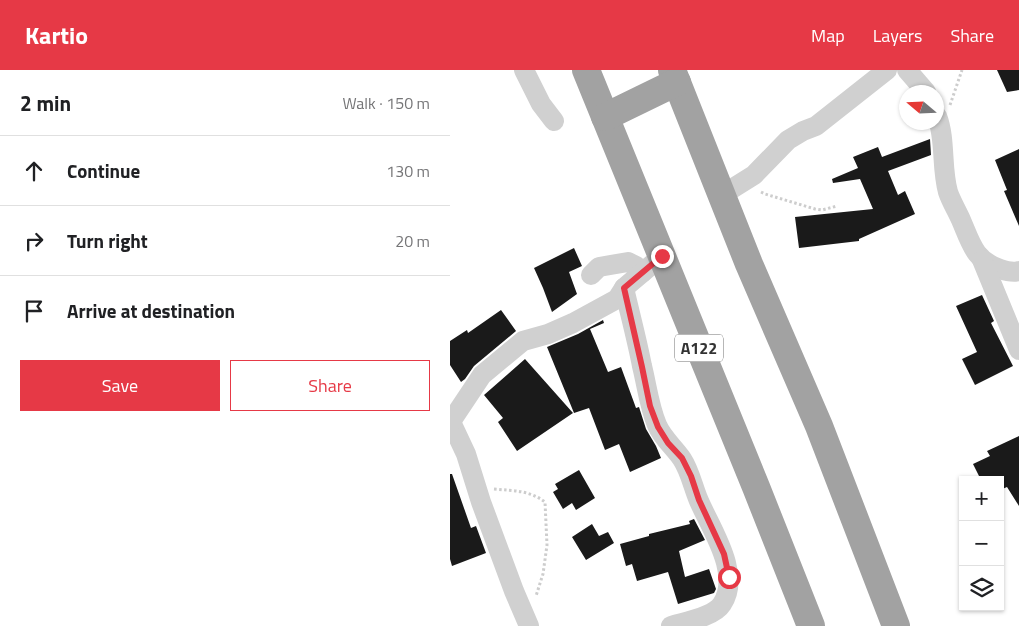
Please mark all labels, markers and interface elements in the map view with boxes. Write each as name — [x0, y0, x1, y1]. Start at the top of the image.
text: Kartio — [25, 17, 88, 53]
text: Map — [811, 22, 845, 49]
text: Layers — [873, 22, 922, 49]
text: Share — [950, 22, 994, 49]
north arrow — [899, 85, 944, 130]
text: 2 min — [20, 87, 71, 119]
text: Walk · 150 m — [342, 91, 430, 115]
text: Continue — [67, 156, 140, 185]
icon: ahead — [20, 157, 48, 185]
text: 130 m — [386, 159, 430, 183]
text: Turn right — [67, 226, 148, 255]
icon: right — [20, 227, 48, 255]
text: 20 m — [395, 229, 430, 253]
route end — [651, 245, 674, 268]
text: Arrive at destination — [67, 296, 235, 325]
icon: arrive — [20, 297, 48, 325]
road number: A122 — [675, 334, 723, 362]
button: Save — [20, 360, 220, 411]
button: Share — [230, 360, 430, 411]
map controls — [959, 476, 1004, 611]
button: + — [959, 476, 1004, 521]
button: − — [959, 521, 1004, 566]
route start — [718, 566, 741, 589]
button: layers — [959, 566, 1004, 611]

